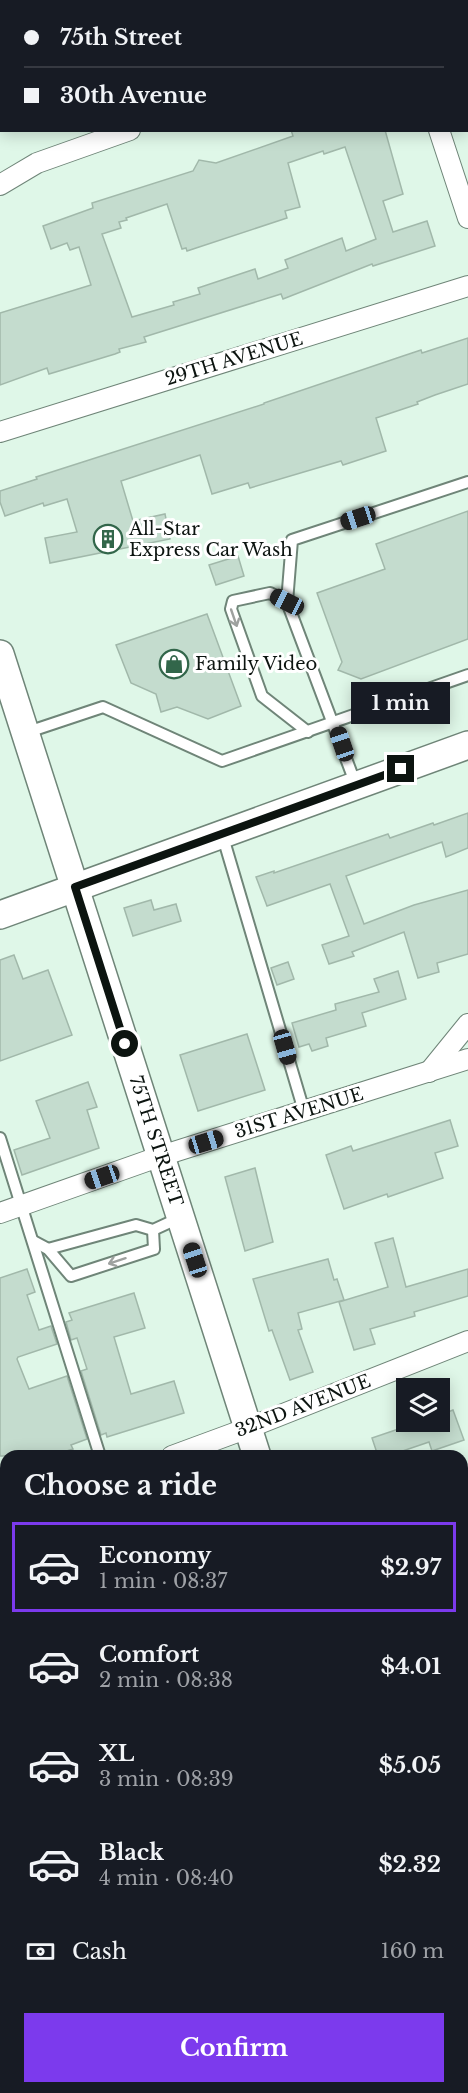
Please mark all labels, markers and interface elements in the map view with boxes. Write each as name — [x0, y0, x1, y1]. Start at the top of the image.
text: 75th Street — [60, 24, 182, 51]
text: 30th Avenue — [60, 82, 207, 109]
street label: 29TH AVENUE — [163, 328, 305, 390]
car — [338, 504, 378, 532]
place label: All-Star Express Car Wash — [128, 518, 293, 561]
building icon: All-Star Express Car Wash — [92, 523, 124, 555]
car — [267, 586, 307, 618]
one-way arrow — [230, 608, 241, 627]
shop icon: Family Video — [158, 648, 190, 680]
place label: Family Video — [195, 653, 317, 675]
callout: 1 min — [352, 682, 450, 724]
text: 1 min — [372, 691, 429, 715]
car — [328, 724, 356, 764]
route end — [387, 755, 414, 782]
car — [271, 1027, 299, 1067]
route start — [111, 1030, 138, 1057]
street label: 75TH STREET — [125, 1073, 188, 1210]
street label: 31ST AVENUE — [232, 1083, 366, 1143]
car — [186, 1128, 226, 1156]
car — [82, 1163, 122, 1191]
car — [181, 1240, 209, 1280]
one-way arrow — [108, 1256, 127, 1267]
street label: 32ND AVENUE — [232, 1370, 374, 1442]
map controls — [396, 1378, 450, 1432]
button: layers — [396, 1378, 450, 1432]
text: Choose a ride — [24, 1469, 217, 1502]
icon: car — [27, 1540, 81, 1594]
text: Economy — [99, 1542, 211, 1569]
text: $2.97 — [381, 1554, 441, 1581]
text: 1 min · 08:37 — [99, 1569, 227, 1593]
icon: car — [27, 1639, 81, 1693]
text: Comfort — [99, 1641, 199, 1668]
text: $4.01 — [381, 1653, 441, 1680]
text: 2 min · 08:38 — [99, 1668, 233, 1692]
icon: car — [27, 1738, 81, 1792]
text: XL — [99, 1740, 134, 1767]
text: $5.05 — [379, 1752, 441, 1779]
text: 3 min · 08:39 — [99, 1767, 234, 1791]
icon: car — [27, 1837, 81, 1891]
text: Black — [99, 1839, 164, 1866]
text: $2.32 — [378, 1851, 441, 1878]
text: 4 min · 08:40 — [99, 1866, 234, 1890]
icon: cash — [24, 1935, 57, 1968]
text: Cash — [72, 1938, 127, 1965]
text: 160 m — [381, 1939, 444, 1963]
button: Confirm — [24, 2013, 444, 2082]

